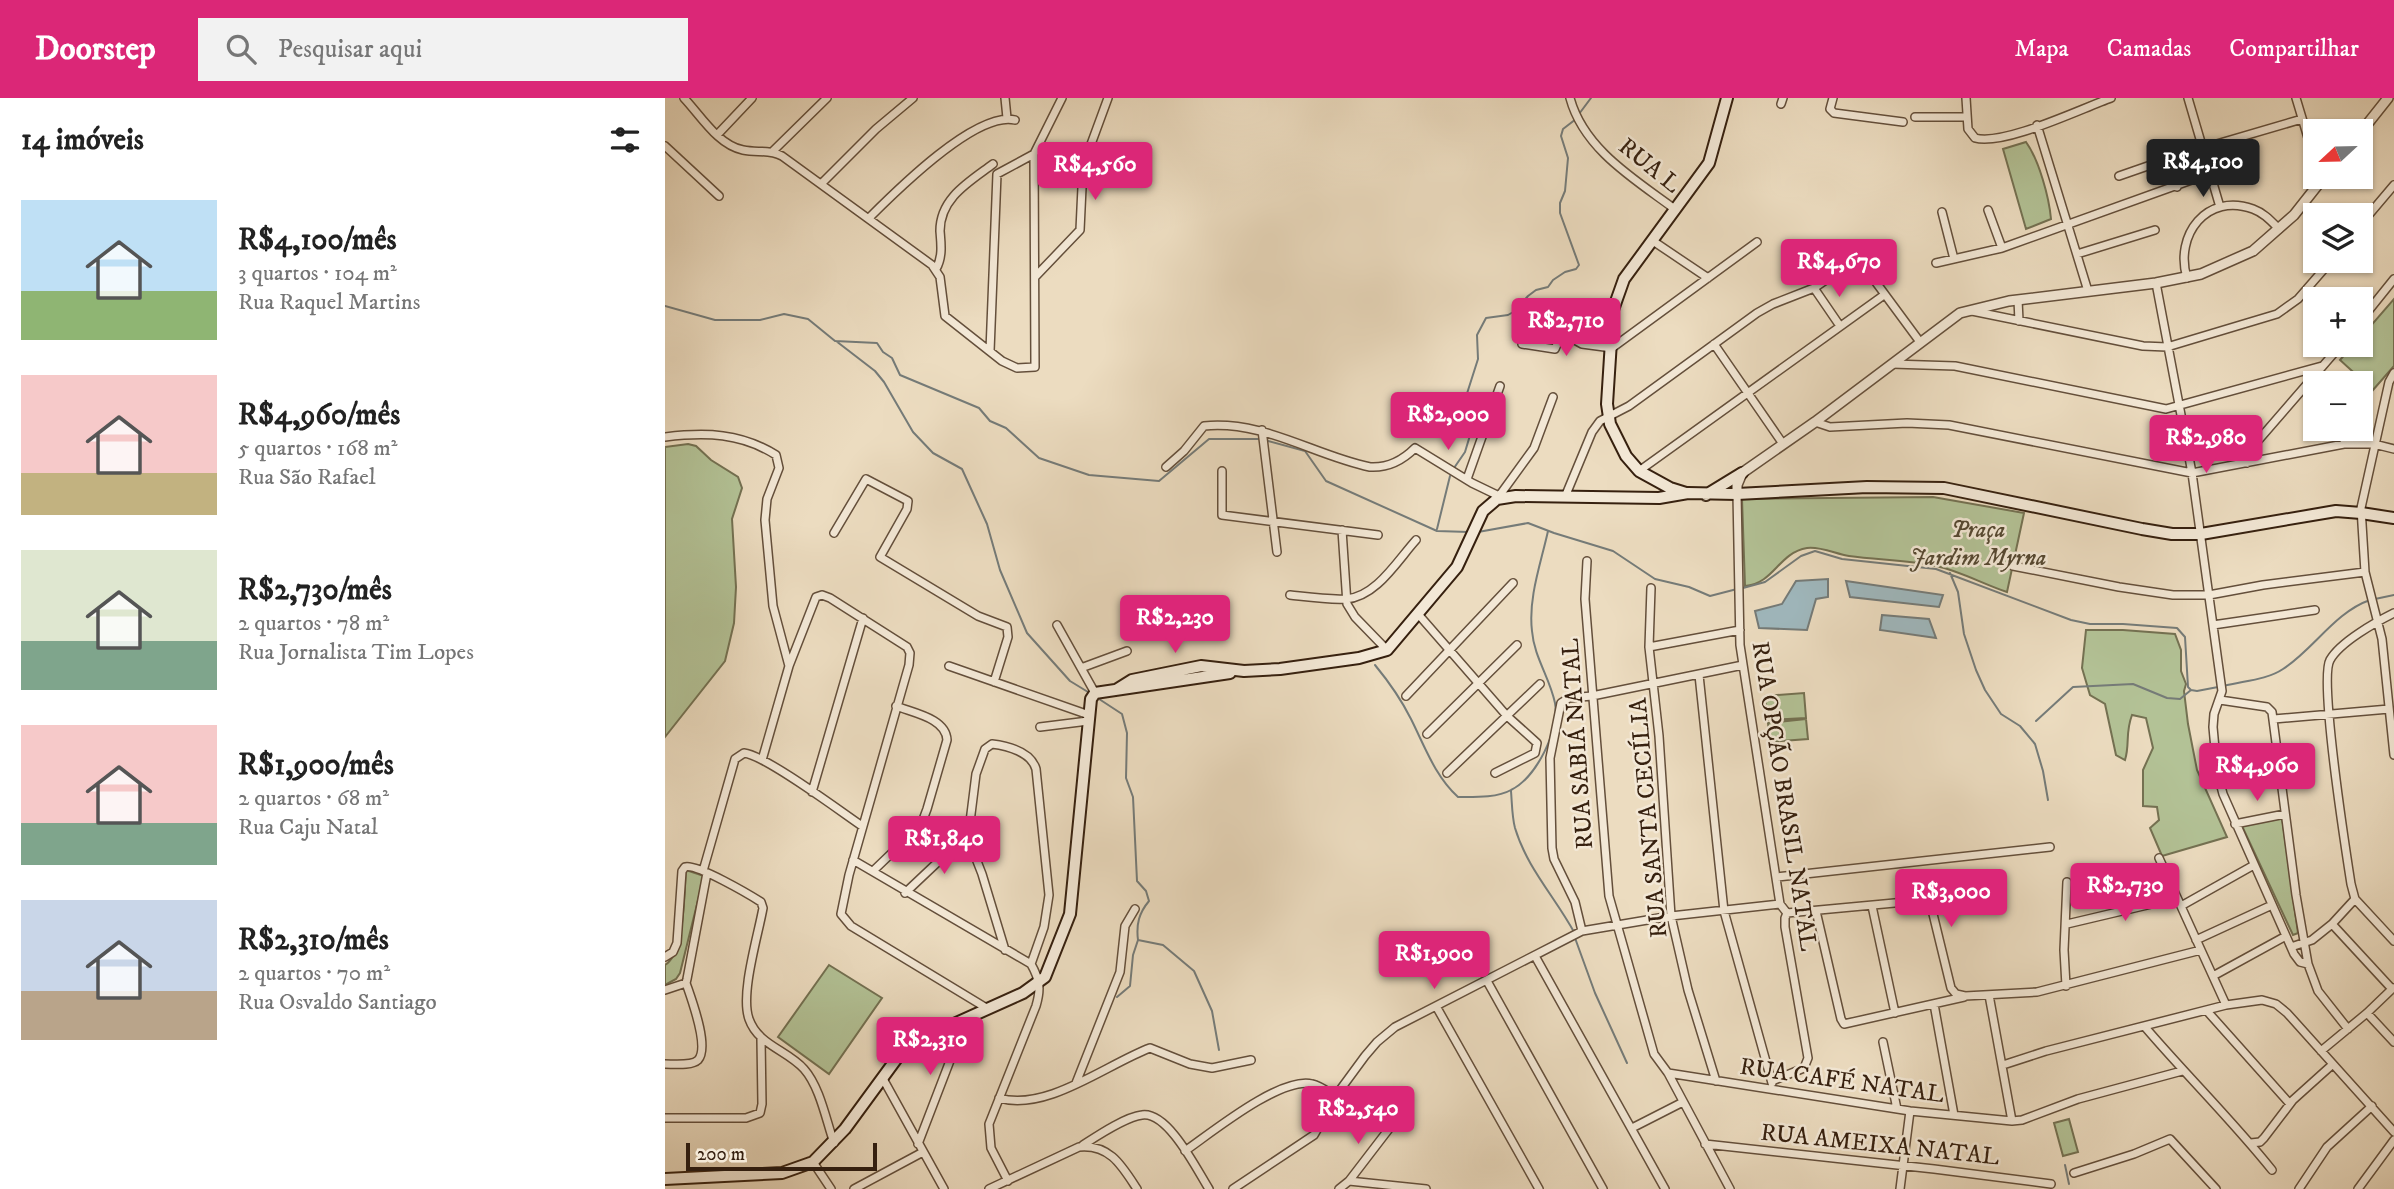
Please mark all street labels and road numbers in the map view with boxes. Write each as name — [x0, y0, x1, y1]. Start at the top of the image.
street label: RUA L — [1612, 132, 1686, 200]
street label: RUA SABIÁ NATAL — [1555, 638, 1600, 850]
street label: RUA OPÇÃO BRASIL NATAL — [1745, 639, 1824, 953]
street label: RUA SANTA CECÍLIA — [1623, 696, 1674, 939]
street label: RUA CAFÉ NATAL — [1738, 1052, 1946, 1110]
street label: RUA AMEIXA NATAL — [1759, 1118, 2001, 1172]

